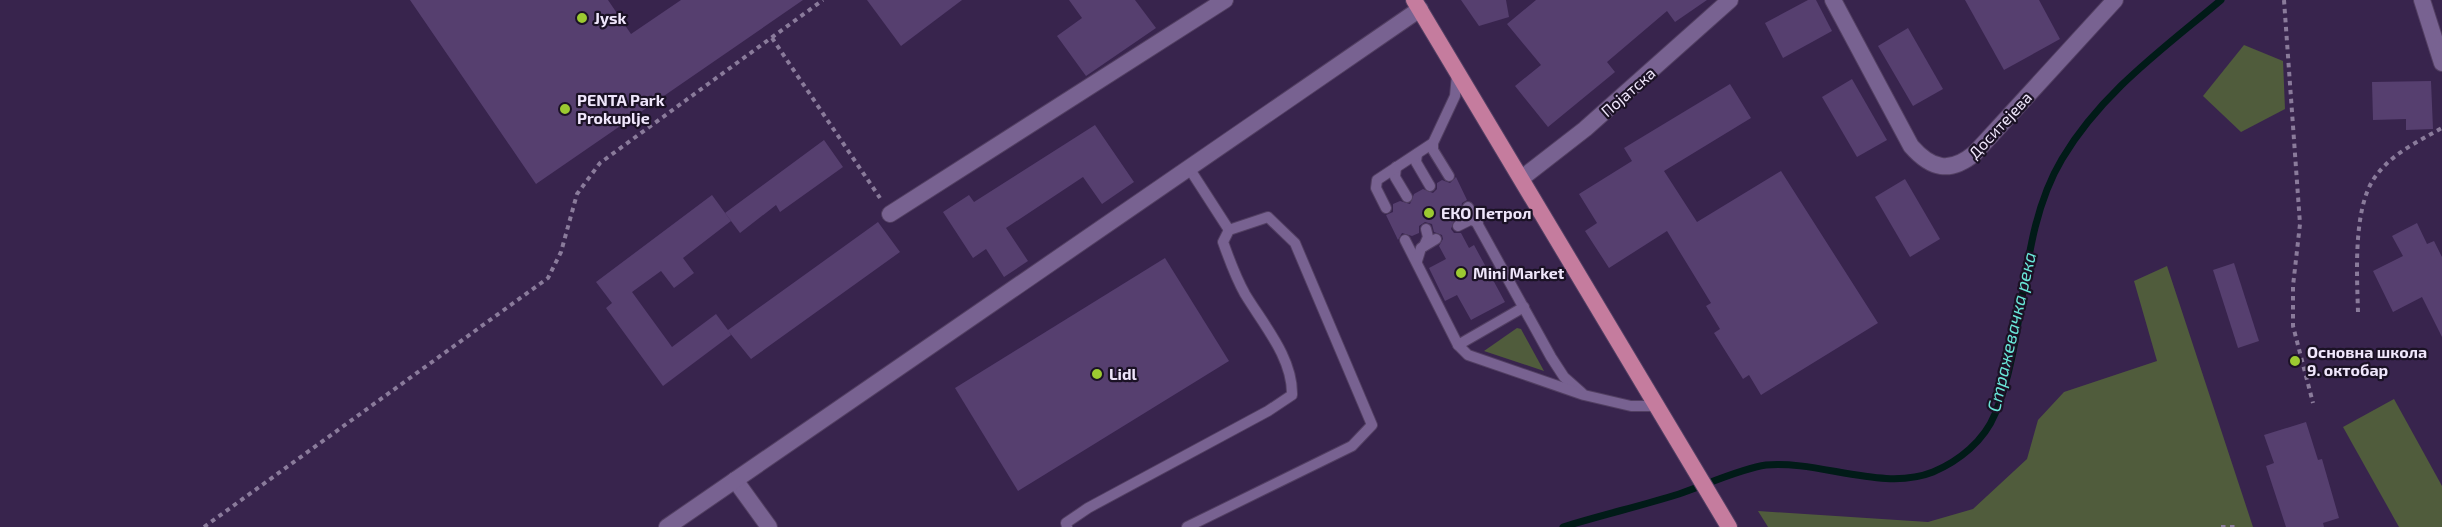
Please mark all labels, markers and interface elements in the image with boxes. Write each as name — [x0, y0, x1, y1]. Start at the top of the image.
place label: Jysk — [594, 8, 626, 28]
marker: Jysk — [575, 11, 589, 25]
street label: Појатска — [1597, 63, 1659, 121]
street label: Доситејева — [1964, 87, 2036, 163]
place label: PENTA Park Prokuplje — [577, 90, 665, 127]
marker: PENTA Park Prokuplje — [558, 102, 572, 116]
place label: ЕКО Петрол — [1441, 203, 1532, 222]
marker: ЕКО Петрол — [1422, 206, 1436, 220]
water label: Стражевачка река — [1982, 250, 2040, 414]
place label: Mini Market — [1473, 263, 1565, 282]
marker: Mini Market — [1454, 266, 1468, 280]
place label: Основна школа 9. октобар — [2307, 342, 2427, 379]
marker: Основна школа 9. октобар — [2288, 354, 2302, 368]
place label: Lidl — [1109, 364, 1138, 383]
marker: Lidl — [1090, 367, 1104, 381]

